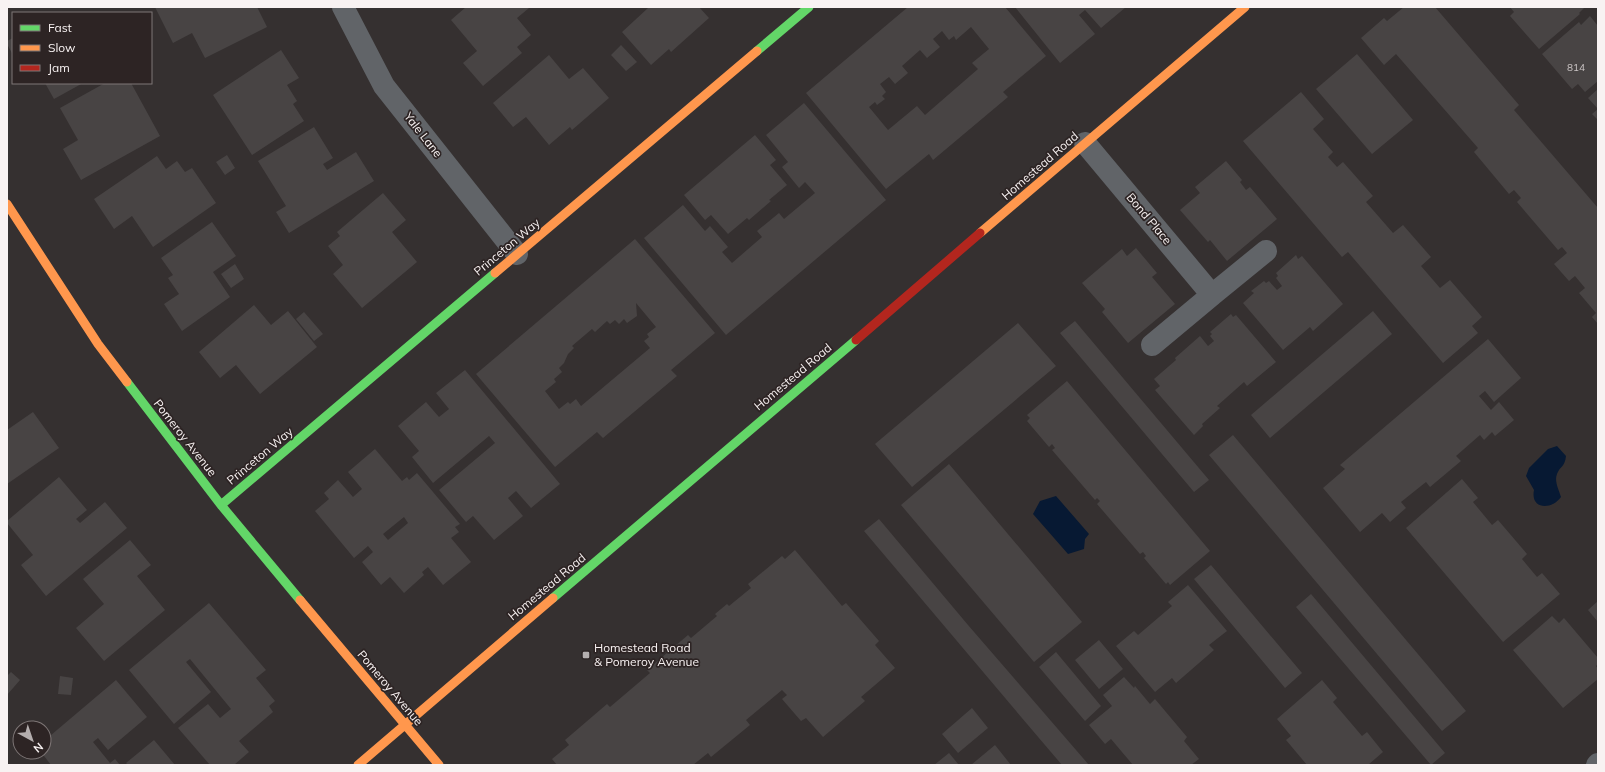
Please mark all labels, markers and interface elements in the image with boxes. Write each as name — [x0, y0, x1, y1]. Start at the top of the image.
legend — [12, 12, 152, 84]
text: Fast — [48, 20, 72, 35]
text: Slow — [48, 40, 76, 55]
text: Jam — [48, 60, 70, 75]
house number: 814 — [1567, 61, 1585, 74]
street label: Yale Lane — [400, 108, 446, 160]
street label: Homestead Road — [998, 128, 1081, 203]
street label: Bond Place — [1124, 190, 1175, 247]
street label: Princeton Way — [471, 214, 543, 279]
street label: Homestead Road — [751, 340, 835, 413]
street label: Pomeroy Avenue — [151, 396, 220, 479]
street label: Princeton Way — [224, 423, 296, 488]
street label: Homestead Road — [505, 550, 589, 623]
place label: Homestead Road & Pomeroy Avenue — [594, 640, 699, 669]
street label: Pomeroy Avenue — [354, 647, 426, 728]
marker: Homestead Road & Pomeroy Avenue — [581, 650, 591, 660]
north arrow — [12, 720, 52, 760]
text: N — [31, 740, 46, 756]

